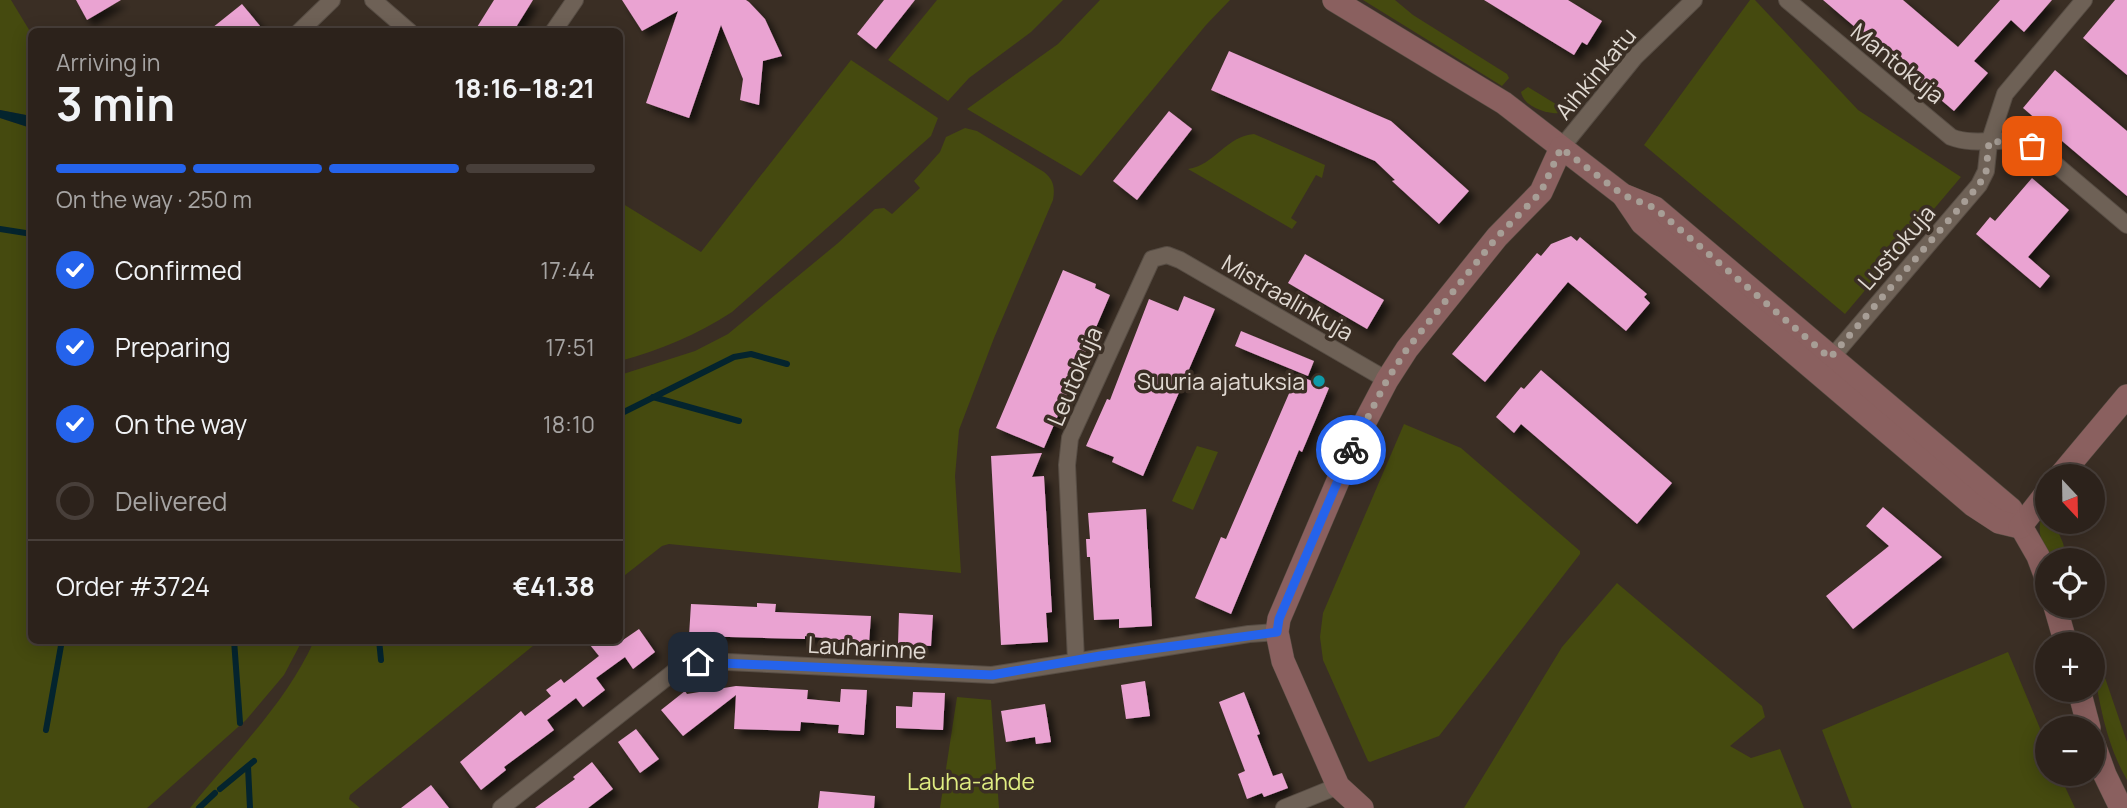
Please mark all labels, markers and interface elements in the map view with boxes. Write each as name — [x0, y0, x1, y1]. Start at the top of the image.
street label: Mantokuja — [1845, 15, 1951, 111]
street label: Aihkinkatu — [1547, 20, 1643, 126]
text: Arriving in — [56, 46, 161, 78]
text: 18:16–18:21 — [454, 70, 595, 106]
text: 3 min — [56, 72, 175, 135]
pin — [2002, 116, 2062, 176]
icon: bag — [2013, 127, 2051, 165]
text: On the way · 250 m — [56, 183, 252, 215]
street label: Lustokuja — [1850, 197, 1942, 297]
street label: Mistraalinkuja — [1216, 246, 1360, 348]
icon: check — [56, 251, 94, 289]
text: Confirmed — [115, 252, 242, 288]
text: 17:44 — [540, 254, 595, 286]
street label: Leutokuja — [1039, 322, 1109, 430]
icon: check — [56, 328, 94, 366]
text: Preparing — [115, 329, 231, 365]
text: 17:51 — [545, 331, 595, 363]
place label: Suuria ajatuksia — [1137, 365, 1305, 397]
marker: Suuria ajatuksia — [1311, 373, 1327, 389]
icon: check — [56, 405, 94, 443]
text: On the way — [115, 406, 247, 442]
text: 18:10 — [543, 408, 595, 440]
courier — [1316, 415, 1386, 485]
icon: bike — [1332, 431, 1370, 469]
north arrow — [2035, 464, 2105, 534]
map controls — [2035, 464, 2105, 786]
text: Delivered — [115, 483, 227, 519]
button: locate — [2035, 548, 2105, 618]
text: Order #3724 — [56, 568, 210, 604]
text: €41.38 — [513, 568, 595, 604]
street label: Lauharinne — [807, 628, 927, 666]
pin — [668, 632, 728, 692]
button: + — [2035, 632, 2105, 702]
icon: home — [679, 643, 717, 681]
button: − — [2035, 716, 2105, 786]
park label: Lauha-ahde — [907, 765, 1035, 797]

